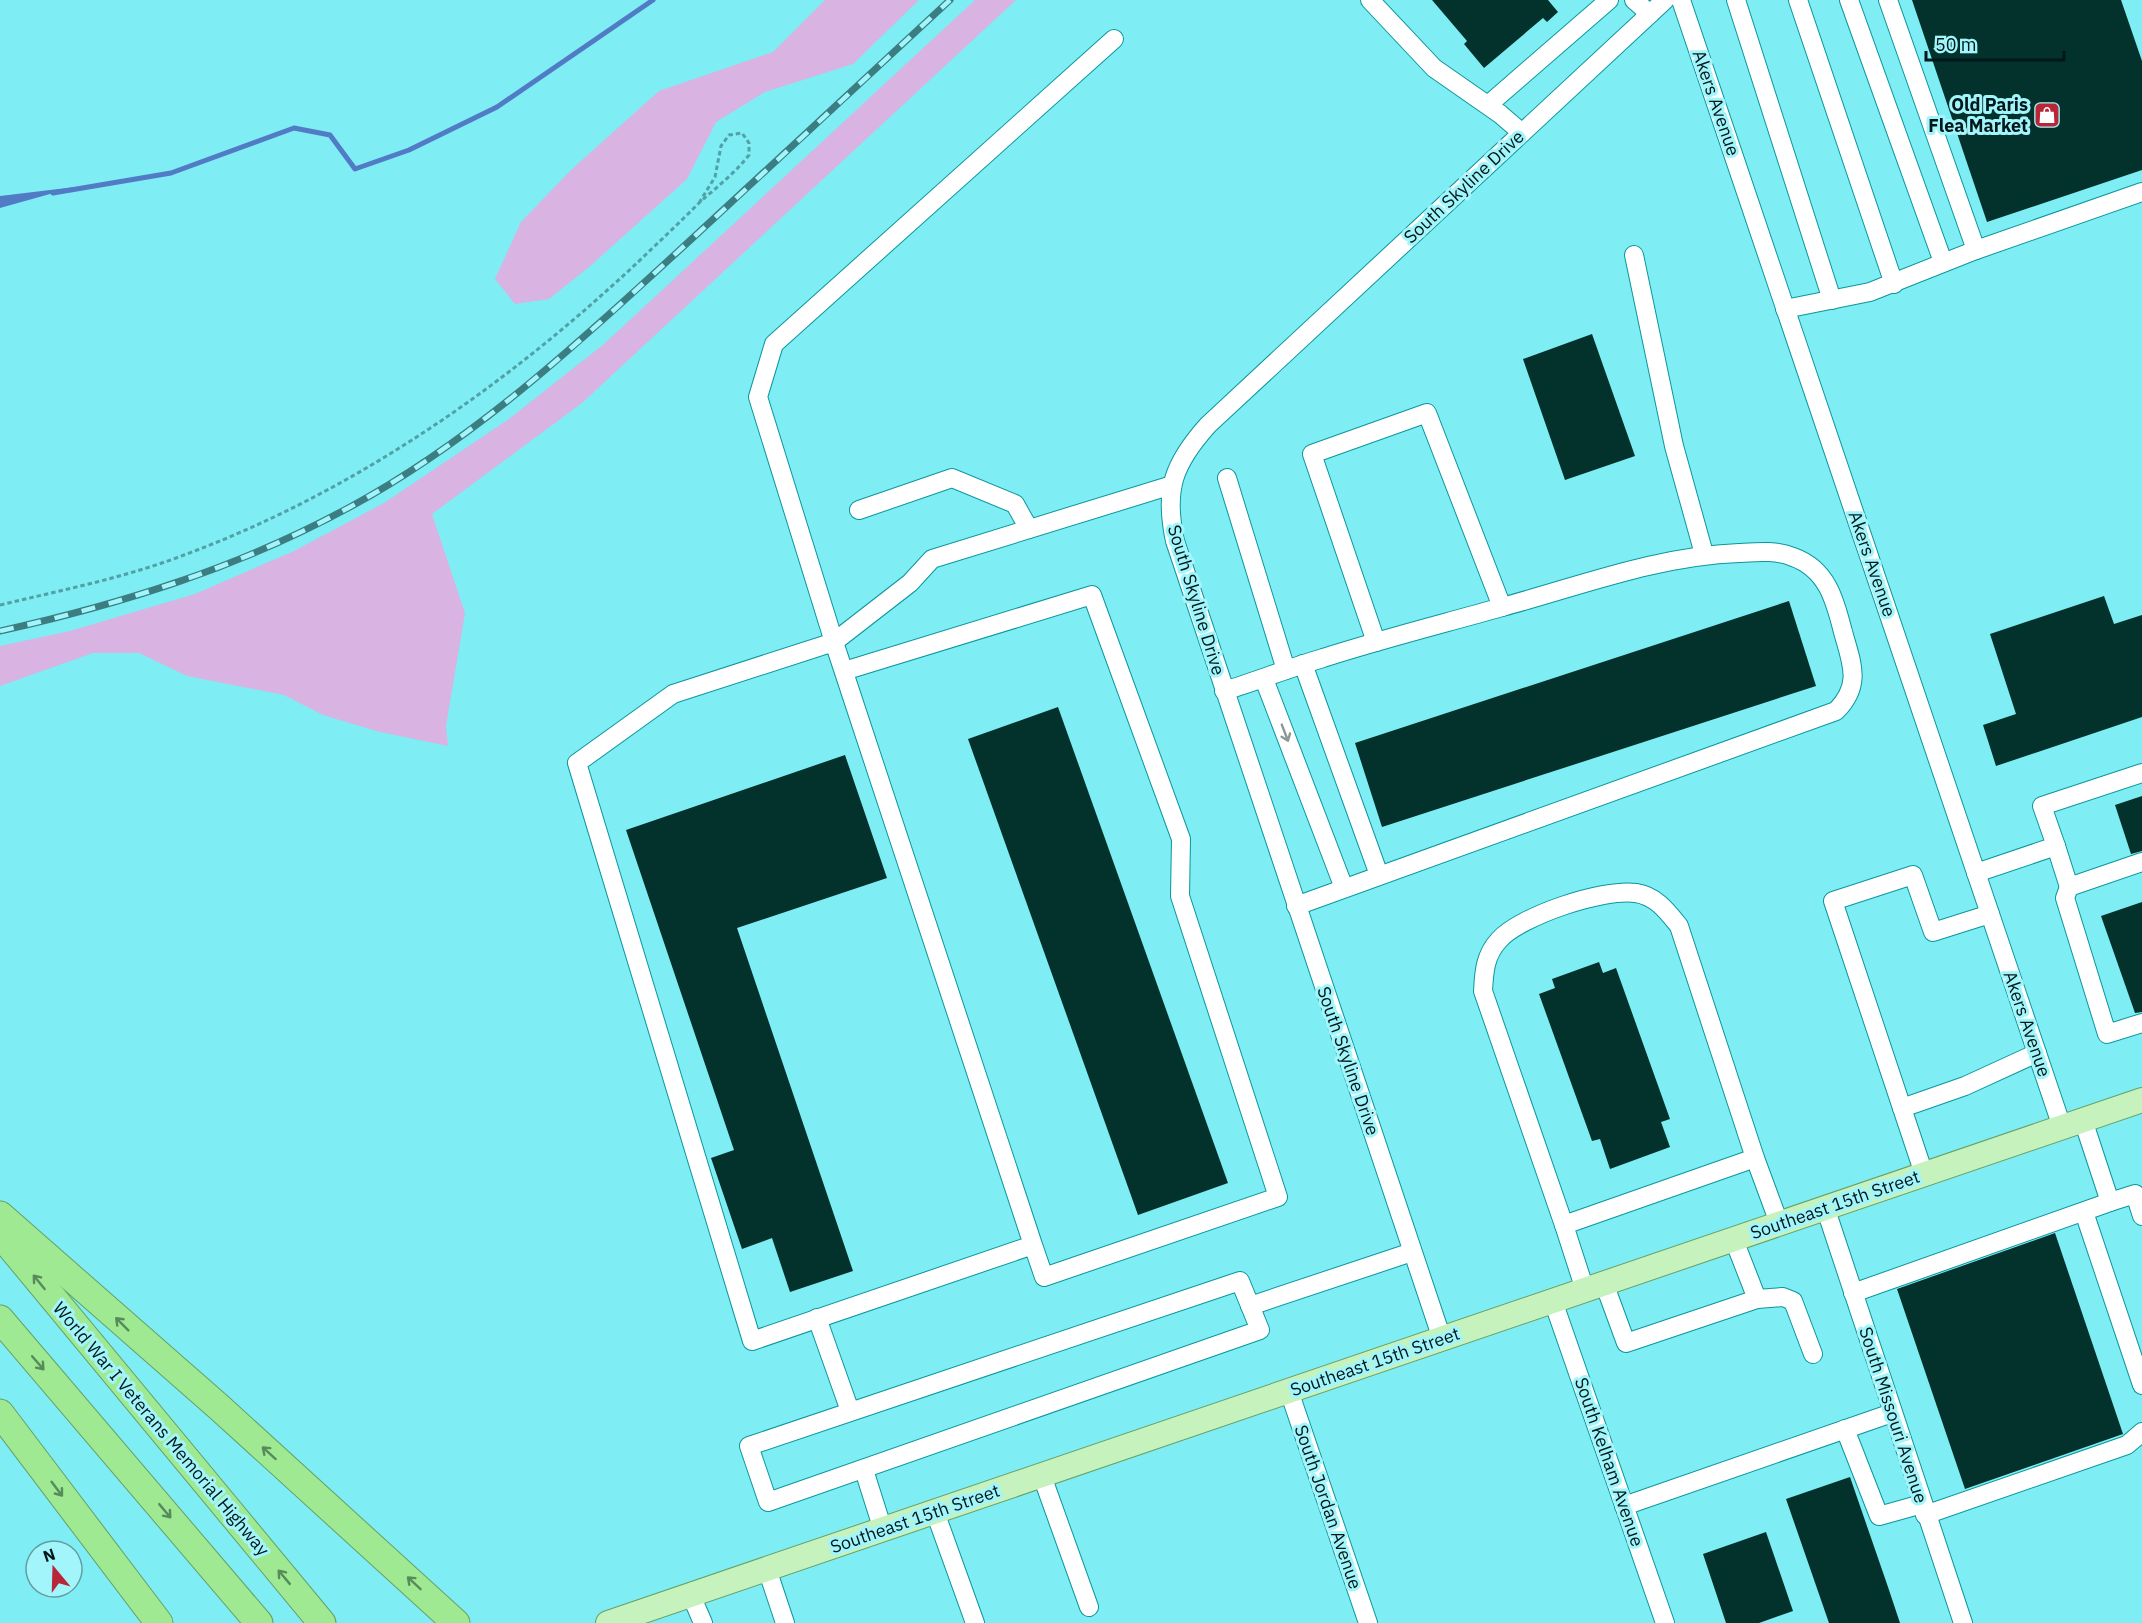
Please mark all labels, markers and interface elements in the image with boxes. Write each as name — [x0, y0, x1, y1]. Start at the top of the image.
scale bar — [1926, 24, 2064, 62]
text: 50 m — [1935, 33, 1977, 56]
street label: Akers Avenue — [1688, 47, 1745, 159]
place label: Old Paris Flea Market — [1928, 93, 2028, 137]
shop icon: Old Paris Flea Market — [2032, 100, 2062, 130]
street label: South Skyline Drive — [1399, 125, 1529, 248]
street label: Akers Avenue — [1844, 508, 1901, 620]
street label: South Skyline Drive — [1163, 522, 1230, 678]
one-way arrow — [1280, 723, 1291, 742]
street label: Akers Avenue — [1999, 968, 2056, 1080]
street label: South Skyline Drive — [1312, 983, 1385, 1138]
street label: Southeast 15th Street — [1747, 1165, 1923, 1244]
one-way arrow — [32, 1274, 45, 1290]
street label: World War I Veterans Memorial Highway — [48, 1297, 275, 1560]
one-way arrow — [115, 1317, 130, 1331]
street label: Southeast 15th Street — [1287, 1322, 1463, 1401]
street label: South Missouri Avenue — [1854, 1324, 1933, 1506]
one-way arrow — [31, 1355, 45, 1370]
street label: South Kelham Avenue — [1570, 1374, 1649, 1549]
street label: South Jordan Avenue — [1290, 1422, 1367, 1592]
one-way arrow — [262, 1446, 277, 1460]
street label: Southeast 15th Street — [827, 1479, 1003, 1558]
one-way arrow — [51, 1480, 64, 1496]
one-way arrow — [158, 1503, 171, 1519]
north arrow — [24, 1539, 84, 1599]
text: N — [40, 1543, 58, 1566]
one-way arrow — [277, 1570, 291, 1585]
one-way arrow — [406, 1576, 421, 1590]

